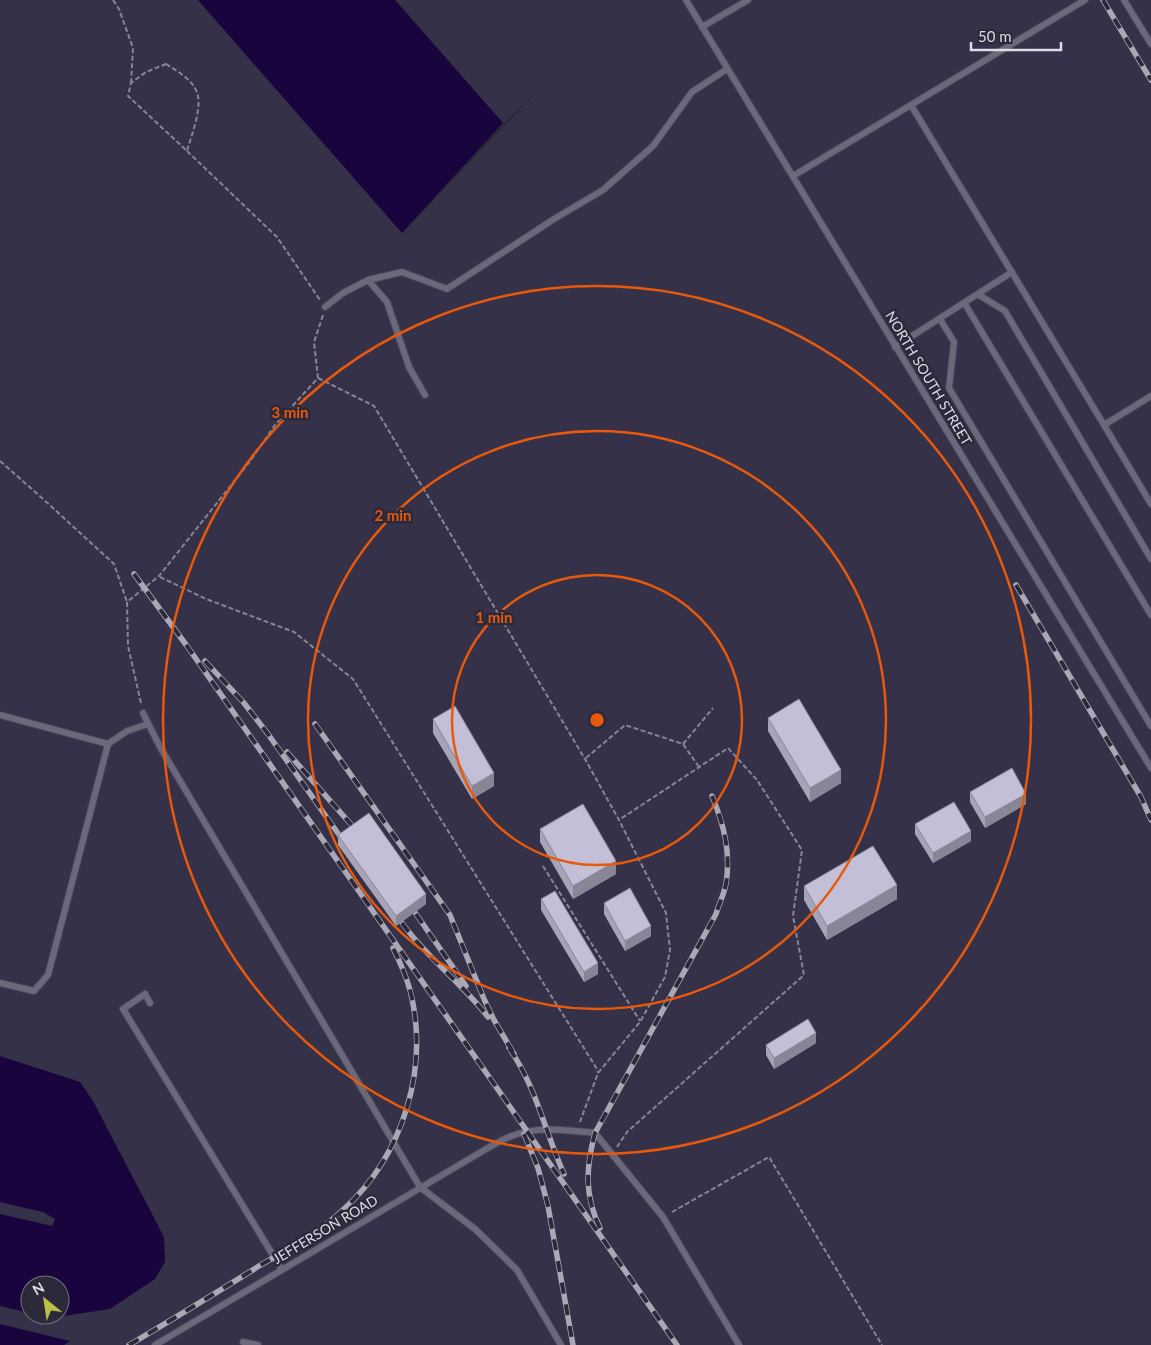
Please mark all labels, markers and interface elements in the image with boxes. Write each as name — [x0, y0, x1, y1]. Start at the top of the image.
scale bar — [971, 20, 1061, 52]
text: 50 m — [978, 27, 1012, 45]
street label: NORTH SOUTH STREET — [882, 308, 976, 449]
text: 3 min — [271, 403, 309, 421]
text: 2 min — [374, 506, 412, 524]
text: 1 min — [475, 608, 513, 626]
centre of rings — [588, 711, 606, 729]
street label: JEFFERSON ROAD — [269, 1191, 381, 1267]
north arrow — [20, 1275, 70, 1325]
text: N — [29, 1278, 47, 1298]

